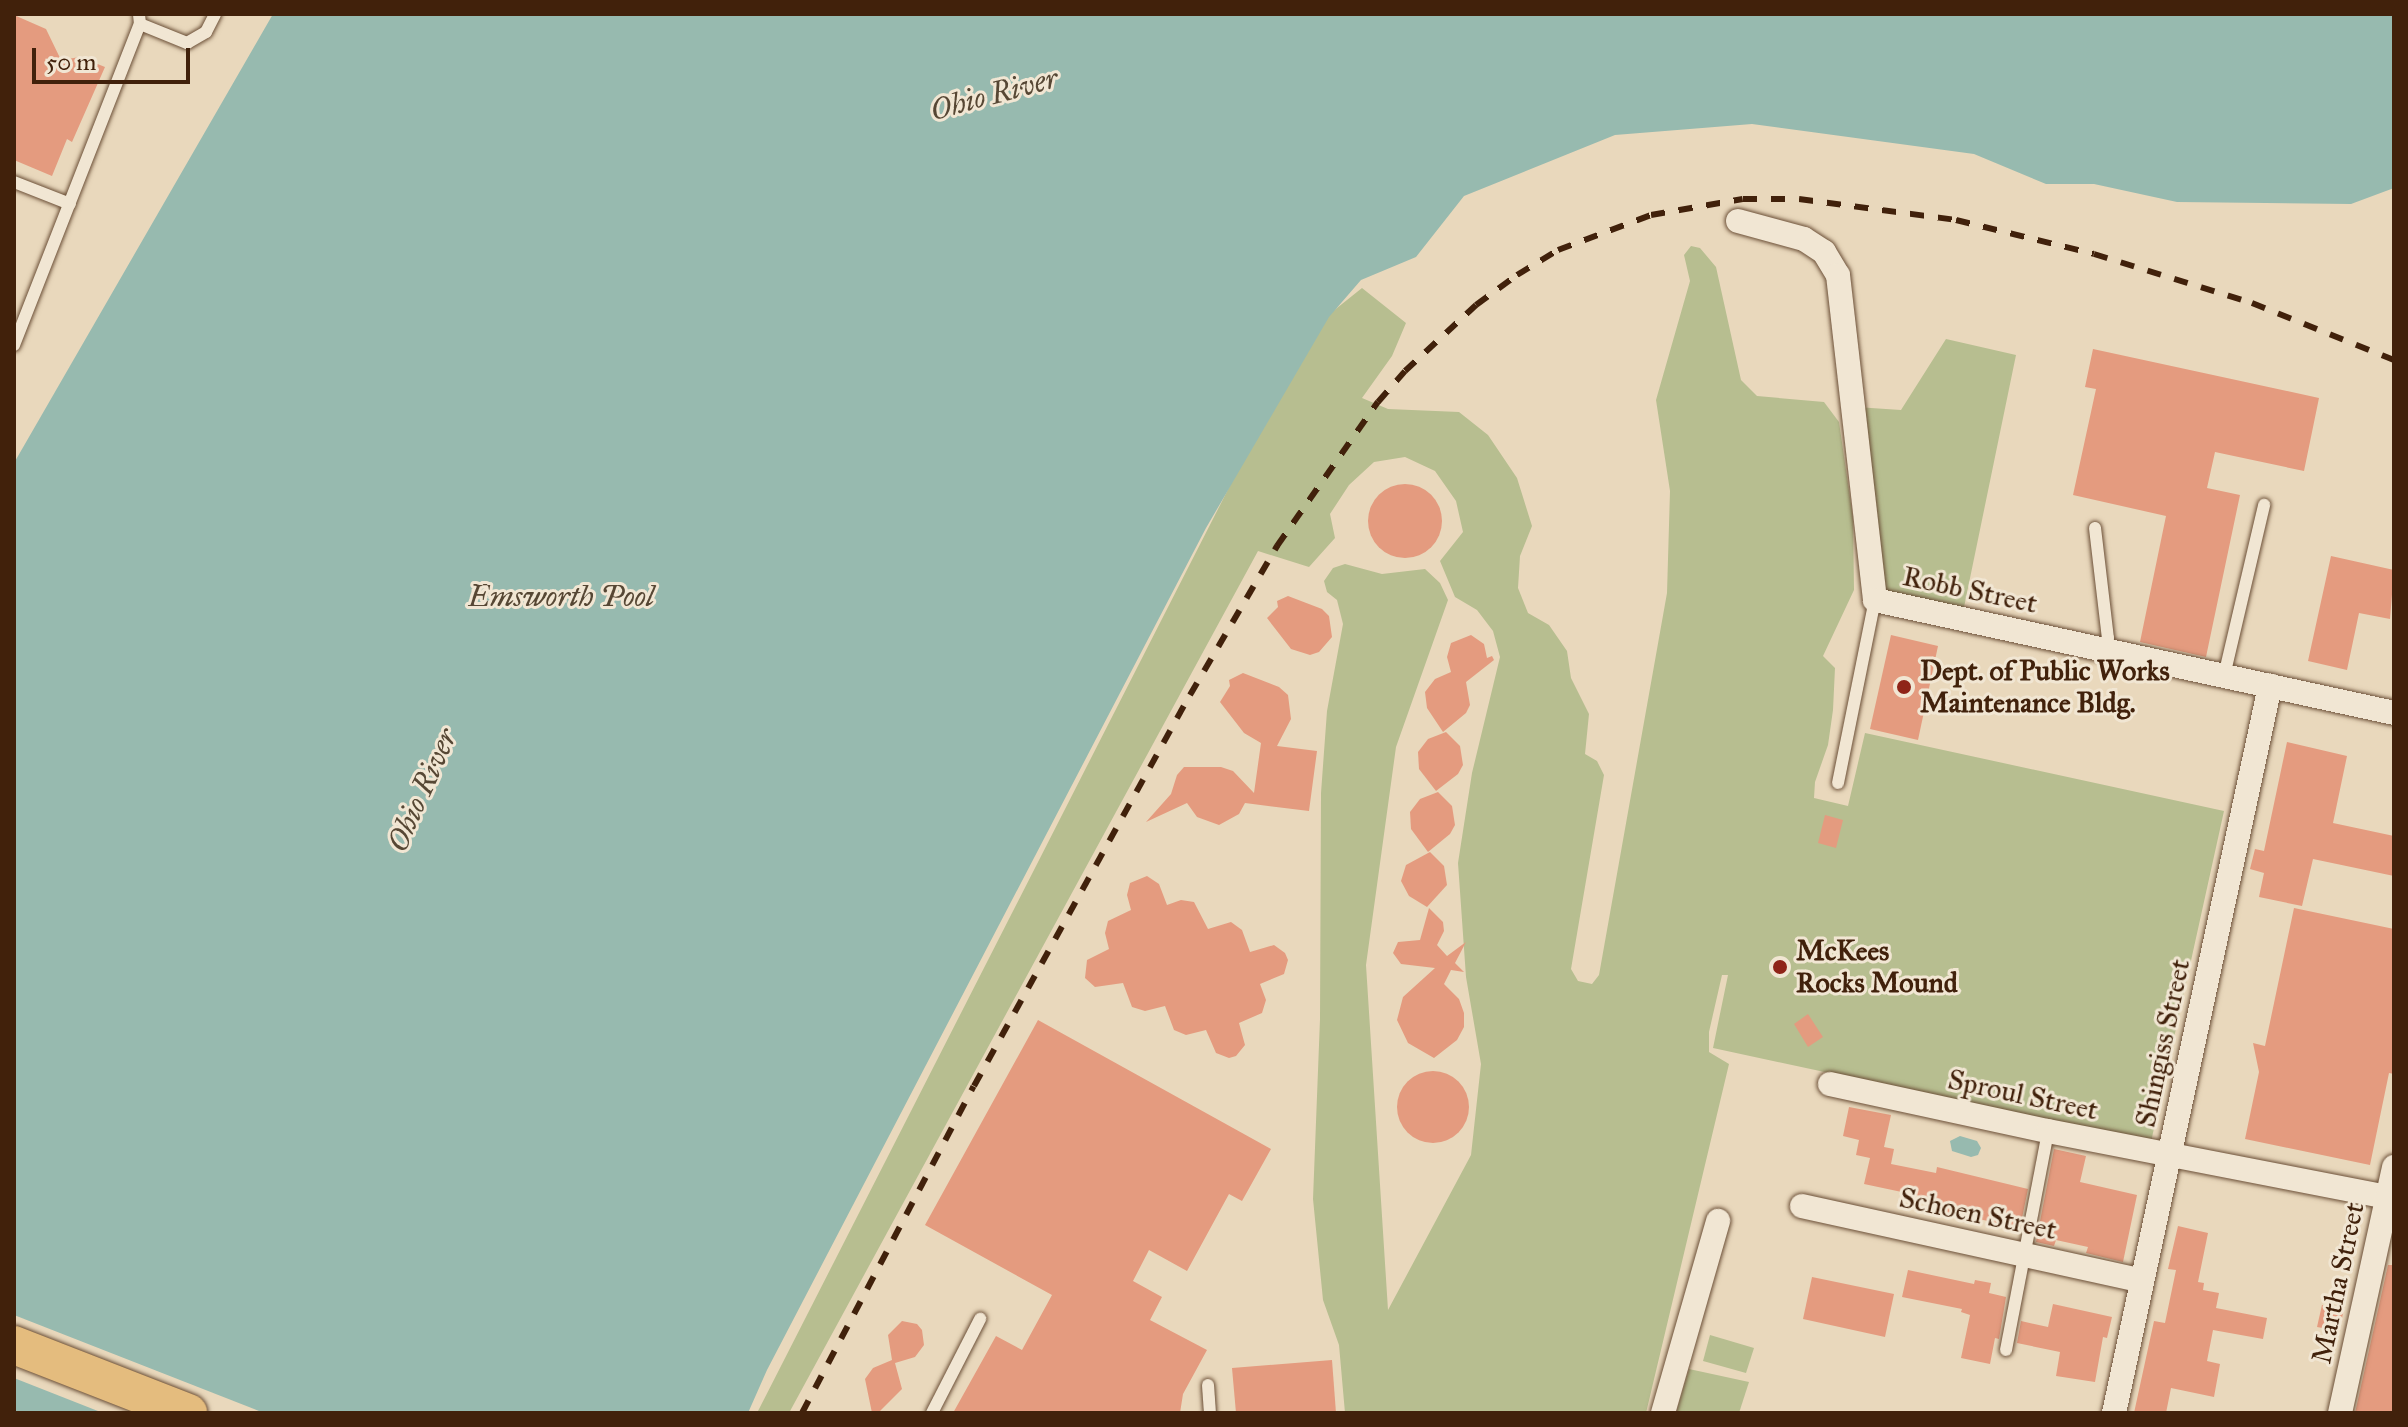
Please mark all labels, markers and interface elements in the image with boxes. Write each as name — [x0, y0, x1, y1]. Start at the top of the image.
scale bar — [36, 32, 194, 82]
text: 50 m — [46, 47, 96, 77]
water label: Ohio River — [926, 60, 1062, 128]
street label: Robb Street — [1900, 559, 2040, 621]
water label: Emsworth Pool — [468, 578, 654, 614]
place label: Dept. of Public Works Maintenance Bldg. — [1920, 654, 2170, 720]
marker: Dept. of Public Works Maintenance Bldg. — [1895, 678, 1913, 696]
water label: Ohio River — [379, 723, 465, 857]
place label: McKees Rocks Mound — [1796, 934, 1958, 1000]
street label: Shingiss Street — [2129, 956, 2197, 1130]
marker: McKees Rocks Mound — [1771, 958, 1789, 976]
street label: Sproul Street — [1945, 1063, 2101, 1127]
street label: Schoen Street — [1896, 1181, 2060, 1247]
street label: Martha Street — [2305, 1199, 2371, 1367]

